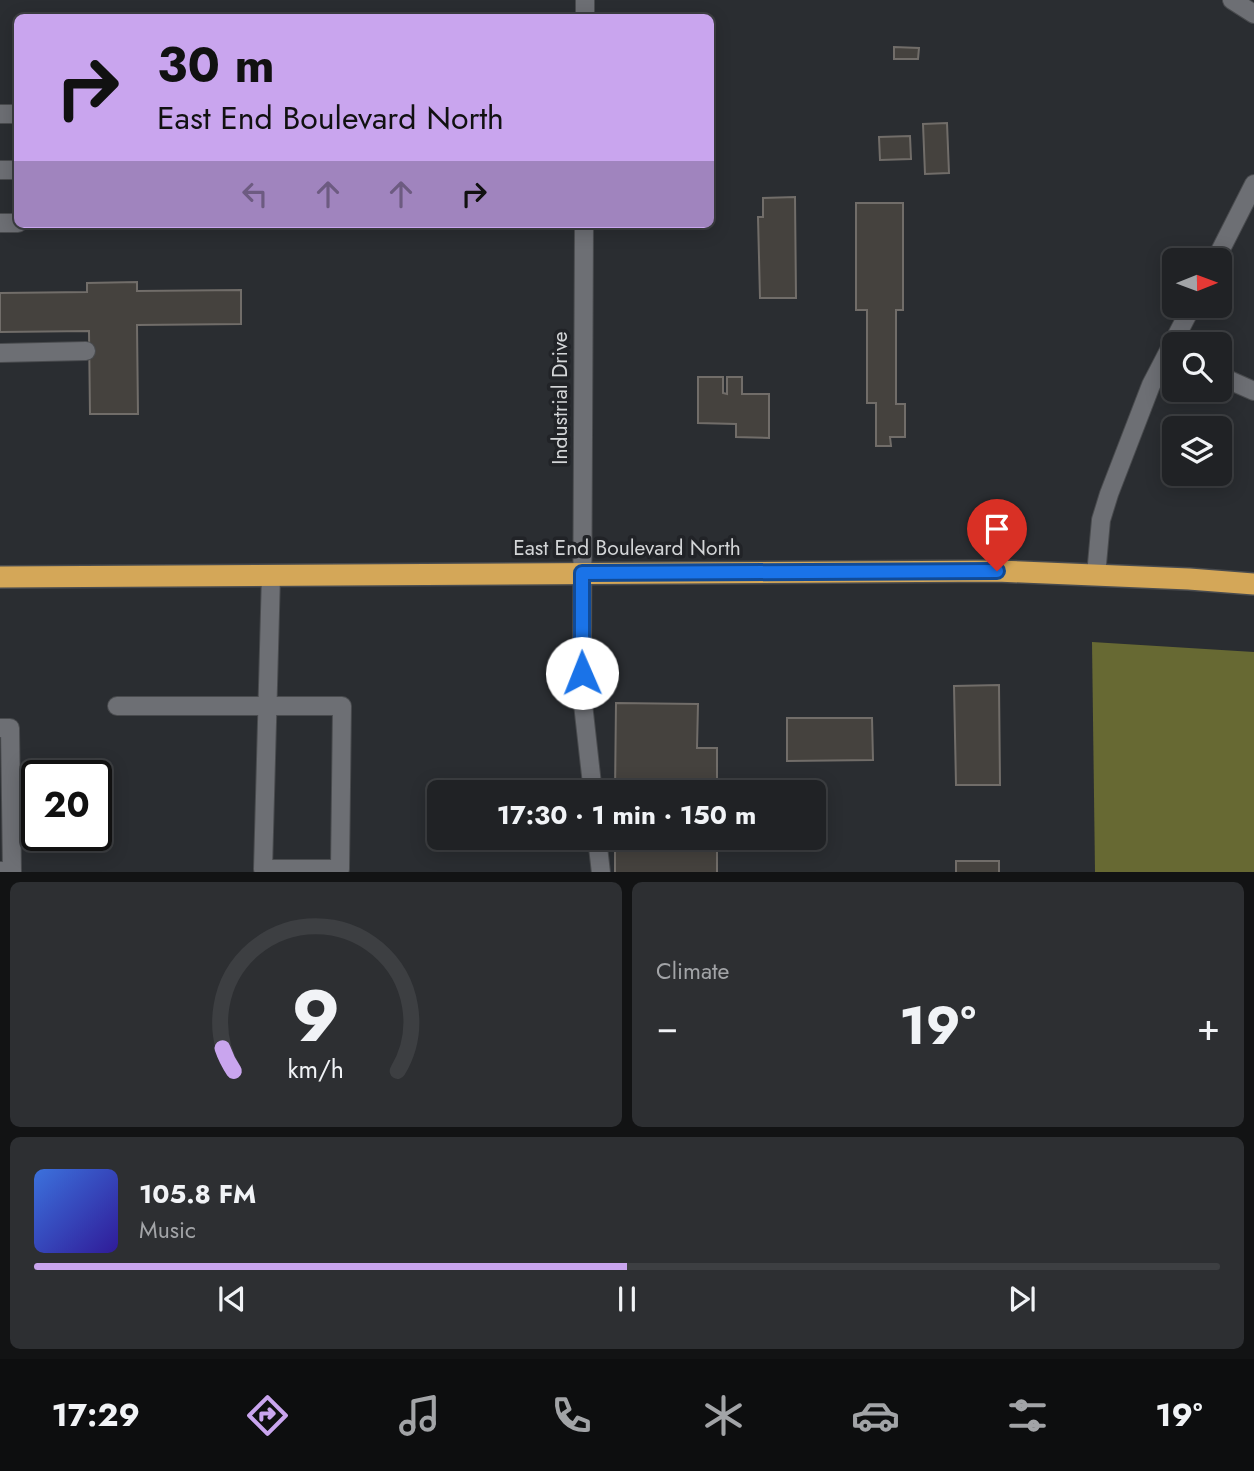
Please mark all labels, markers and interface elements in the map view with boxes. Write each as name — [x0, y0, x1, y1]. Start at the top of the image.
text: 30 m — [157, 30, 275, 100]
icon: right — [42, 42, 133, 133]
text: East End Boulevard North — [157, 95, 504, 141]
icon: left — [236, 175, 274, 213]
icon: ahead — [309, 175, 347, 213]
icon: ahead — [382, 175, 420, 213]
icon: right — [455, 175, 493, 213]
north arrow — [1162, 248, 1232, 318]
map controls — [1162, 248, 1232, 486]
street label: Industrial Drive — [545, 331, 575, 465]
button: search — [1162, 332, 1232, 402]
button: layers — [1162, 416, 1232, 486]
pin — [967, 499, 1027, 571]
icon: arrive — [978, 510, 1016, 548]
street label: East End Boulevard North — [513, 533, 741, 563]
position arrow — [545, 636, 619, 710]
speed limit sign: 20 — [21, 760, 112, 851]
text: 17:30 · 1 min · 150 m — [497, 796, 756, 834]
text: Climate — [656, 954, 729, 988]
text: 9 — [292, 963, 340, 1068]
text: 19° — [899, 988, 976, 1064]
text: − — [656, 999, 678, 1054]
text: + — [1197, 999, 1220, 1054]
text: km/h — [288, 1050, 344, 1086]
text: 105.8 FM — [139, 1175, 256, 1213]
text: Music — [139, 1213, 196, 1247]
icon: previous — [213, 1280, 251, 1318]
icon: pause — [608, 1280, 646, 1318]
icon: next — [1003, 1280, 1041, 1318]
icon: directions — [243, 1391, 292, 1440]
icon: music — [395, 1391, 444, 1440]
icon: phone — [547, 1391, 596, 1440]
icon: climate — [699, 1391, 748, 1440]
icon: car — [851, 1391, 900, 1440]
icon: filters — [1003, 1391, 1052, 1440]
text: 17:29 — [52, 1392, 140, 1438]
text: 19° — [1155, 1392, 1202, 1438]

